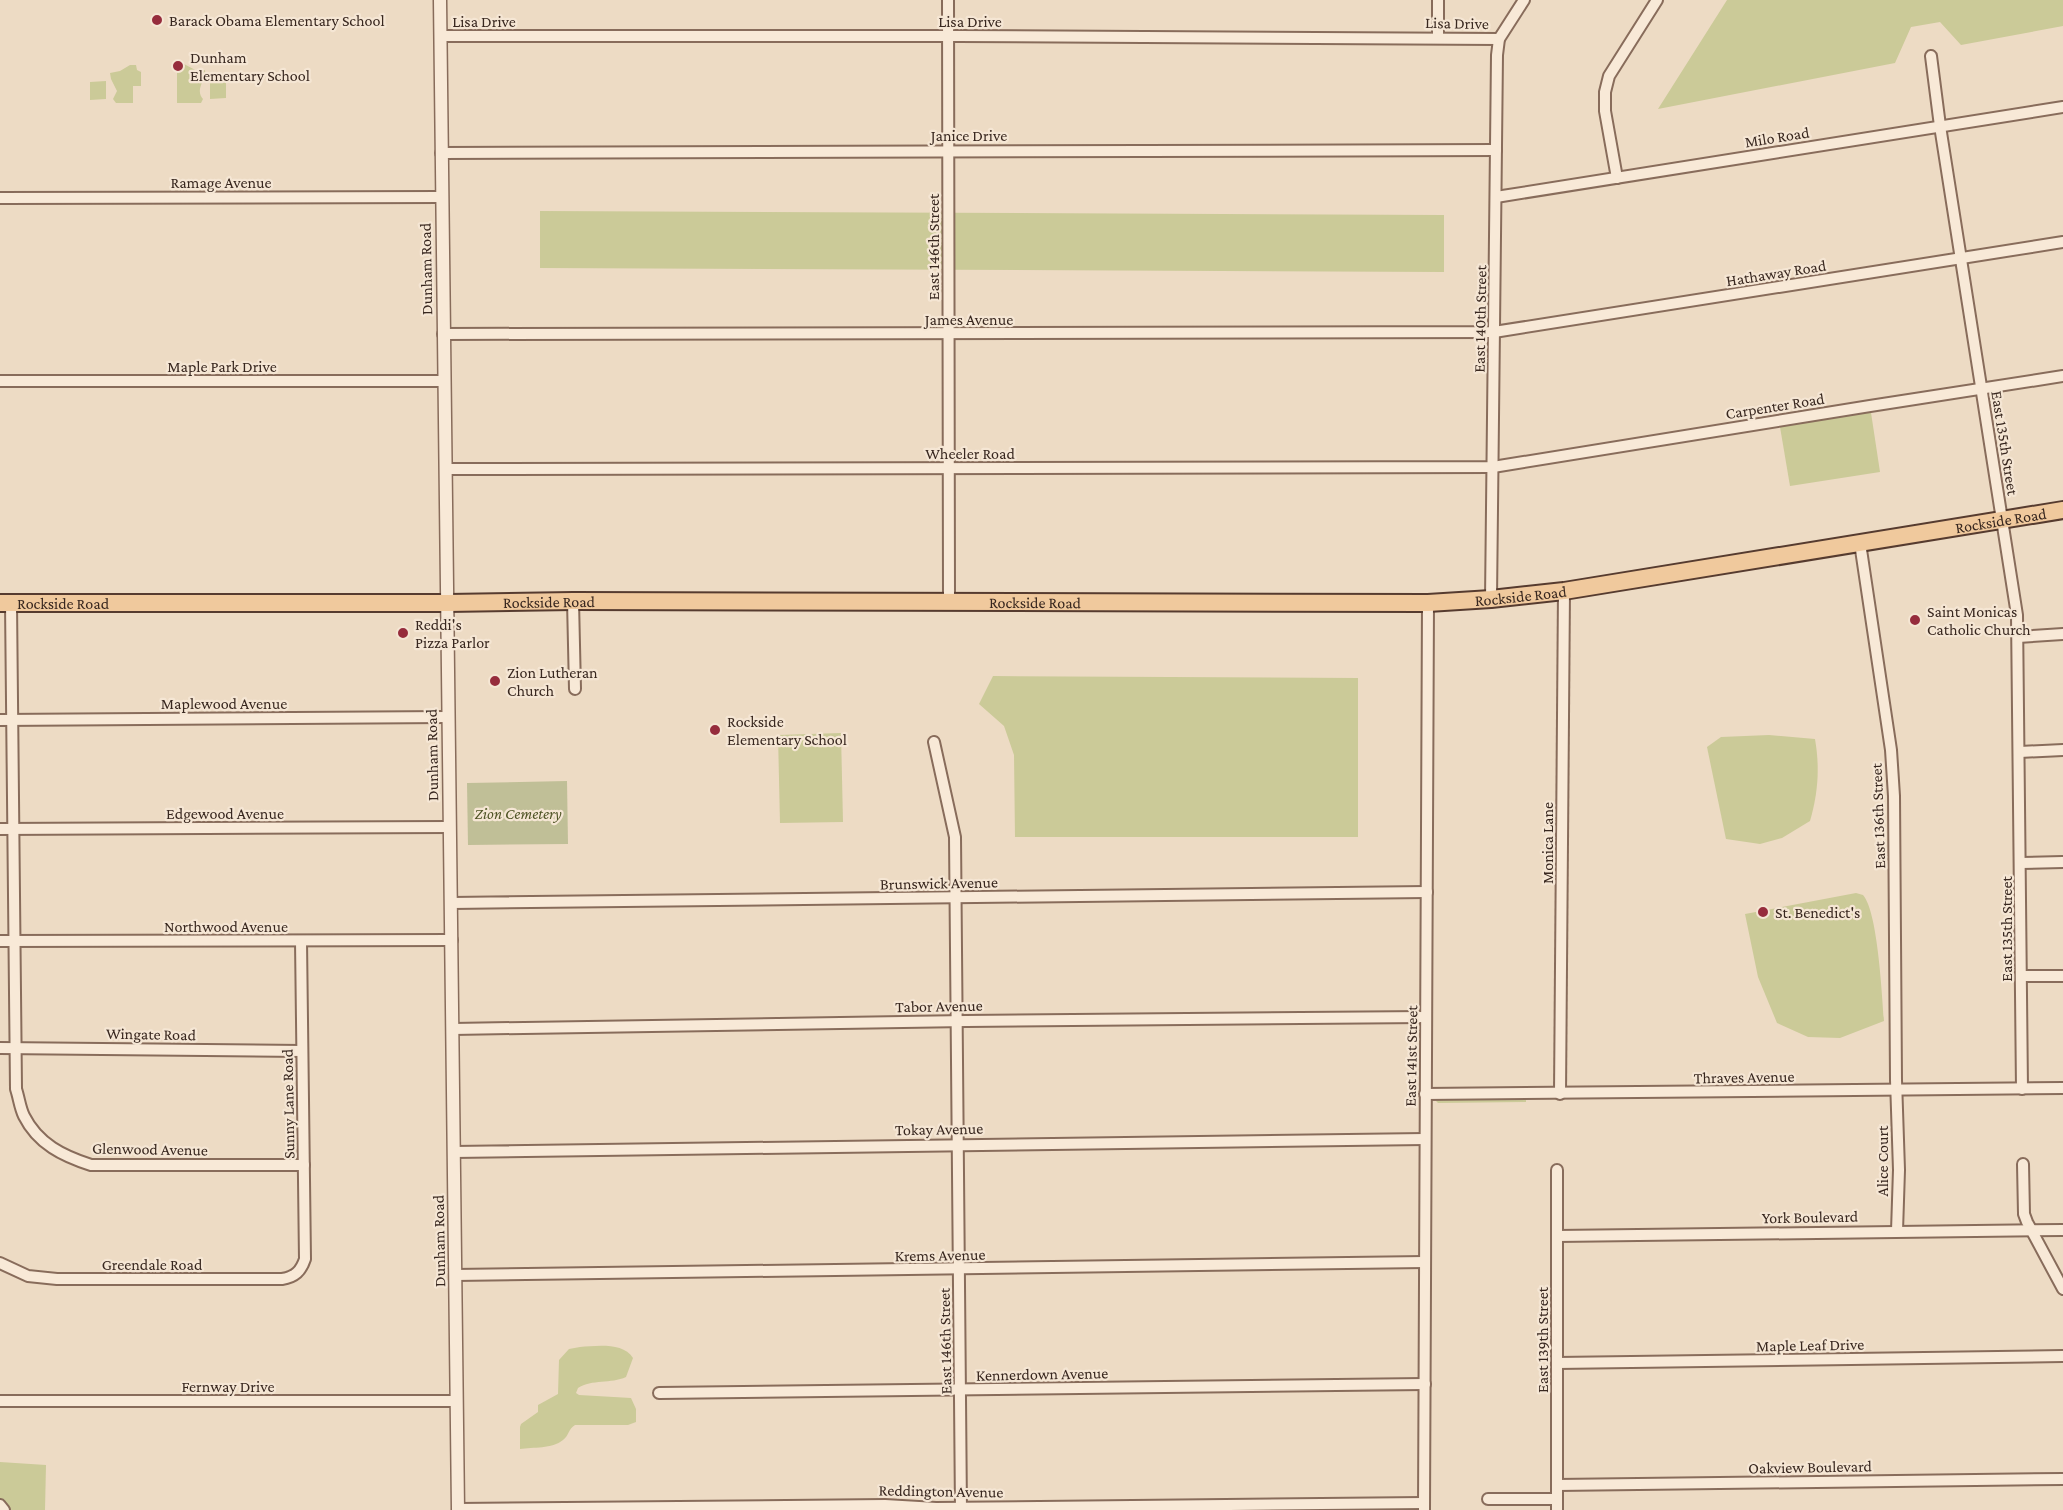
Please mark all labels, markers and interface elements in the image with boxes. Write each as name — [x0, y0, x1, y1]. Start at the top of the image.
place label: Barack Obama Elementary School — [169, 12, 385, 30]
marker: Barack Obama Elementary School — [150, 13, 164, 27]
street label: Lisa Drive — [452, 13, 516, 30]
street label: Lisa Drive — [938, 13, 1002, 30]
street label: Lisa Drive — [1425, 14, 1489, 32]
place label: Dunham Elementary School — [190, 49, 310, 85]
marker: Dunham Elementary School — [171, 59, 185, 73]
street label: Milo Road — [1744, 123, 1811, 150]
street label: Janice Drive — [929, 127, 1007, 145]
street label: Ramage Avenue — [170, 174, 272, 192]
street label: East 146th Street — [925, 193, 942, 300]
street label: Dunham Road — [417, 222, 435, 315]
street label: Hathaway Road — [1725, 257, 1828, 290]
street label: East 140th Street — [1471, 264, 1489, 373]
street label: James Avenue — [923, 311, 1013, 329]
street label: Maple Park Drive — [167, 358, 277, 376]
street label: Carpenter Road — [1724, 390, 1826, 423]
street label: East 135th Street — [1988, 390, 2022, 497]
street label: Wheeler Road — [925, 445, 1015, 462]
street label: Rockside Road — [1954, 504, 2048, 536]
street label: Rockside Road — [1474, 582, 1568, 609]
street label: Rockside Road — [503, 592, 596, 611]
street label: Rockside Road — [989, 593, 1082, 611]
street label: Rockside Road — [17, 595, 110, 612]
place label: Saint Monicas Catholic Church — [1927, 603, 2031, 638]
marker: Saint Monicas Catholic Church — [1908, 613, 1922, 627]
place label: Reddi's Pizza Parlor — [415, 616, 490, 651]
marker: Reddi's Pizza Parlor — [396, 626, 410, 640]
place label: Zion Lutheran Church — [507, 664, 598, 699]
marker: Zion Lutheran Church — [488, 674, 502, 688]
street label: Maplewood Avenue — [161, 695, 287, 713]
street label: Dunham Road — [423, 708, 441, 801]
place label: Rockside Elementary School — [727, 713, 847, 749]
marker: Rockside Elementary School — [708, 723, 722, 737]
street label: East 136th Street — [1868, 762, 1888, 869]
street label: Monica Lane — [1539, 802, 1556, 884]
street label: Edgewood Avenue — [166, 805, 284, 823]
park label: Zion Cemetery — [474, 805, 562, 823]
street label: Brunswick Avenue — [880, 873, 998, 893]
street label: East 135th Street — [1998, 876, 2015, 982]
place label: St. Benedict's — [1775, 904, 1860, 921]
marker: St. Benedict's — [1756, 905, 1770, 919]
street label: Northwood Avenue — [164, 918, 288, 935]
street label: Tabor Avenue — [895, 997, 983, 1015]
street label: East 141st Street — [1402, 1004, 1420, 1107]
street label: Wingate Road — [106, 1025, 197, 1044]
street label: Sunny Lane Road — [279, 1048, 298, 1159]
street label: Thraves Avenue — [1694, 1068, 1794, 1086]
street label: Tokay Avenue — [895, 1120, 983, 1139]
street label: Alice Court — [1874, 1125, 1891, 1196]
street label: Glenwood Avenue — [92, 1139, 208, 1159]
street label: Dunham Road — [430, 1194, 448, 1287]
street label: York Boulevard — [1762, 1208, 1859, 1226]
street label: Krems Avenue — [894, 1246, 986, 1264]
street label: Greendale Road — [102, 1256, 203, 1273]
street label: East 139th Street — [1534, 1286, 1551, 1393]
street label: East 146th Street — [936, 1287, 954, 1394]
street label: Maple Leaf Drive — [1756, 1336, 1864, 1355]
street label: Kennerdown Avenue — [976, 1364, 1108, 1384]
street label: Fernway Drive — [182, 1378, 274, 1396]
street label: Oakview Boulevard — [1748, 1457, 1873, 1477]
street label: Reddington Avenue — [878, 1481, 1004, 1502]

